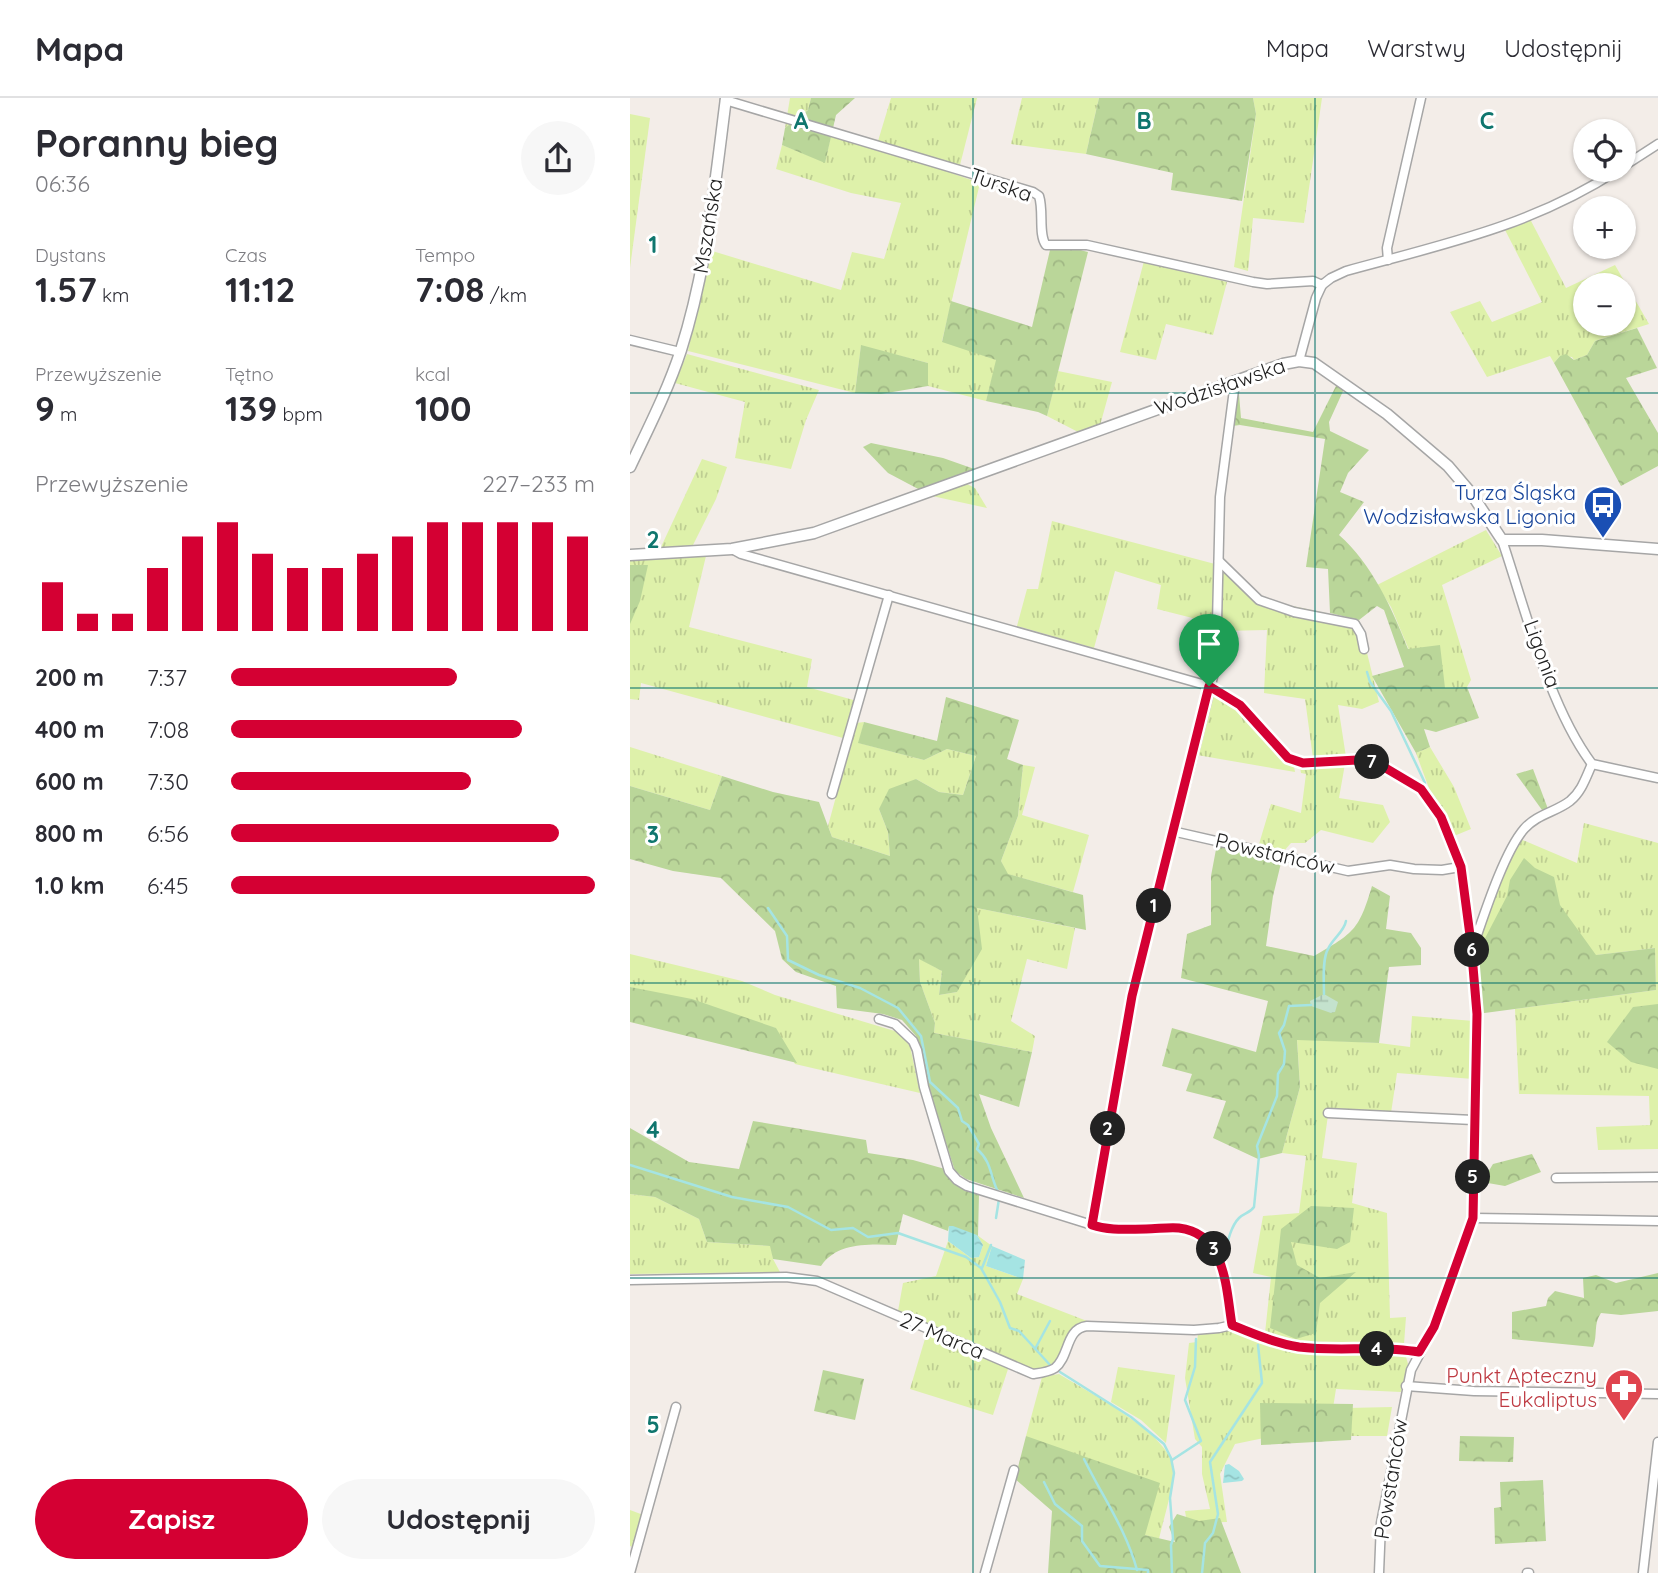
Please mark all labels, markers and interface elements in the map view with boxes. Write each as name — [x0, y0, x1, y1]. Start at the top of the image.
text: Mapa — [35, 28, 124, 69]
text: Mapa — [1266, 33, 1329, 63]
text: Warstwy — [1367, 33, 1466, 63]
text: Udostępnij — [1504, 33, 1623, 63]
text: A — [794, 106, 809, 135]
text: B — [1136, 106, 1152, 135]
text: C — [1480, 106, 1494, 135]
text: Poranny bieg — [35, 119, 279, 167]
map controls — [1573, 119, 1636, 336]
button: locate — [1573, 119, 1636, 182]
button: share — [521, 121, 595, 195]
street label: Turska — [967, 161, 1036, 207]
text: 06:36 — [35, 169, 90, 198]
street label: Mszańska — [687, 176, 727, 275]
button: + — [1573, 196, 1636, 259]
text: 1 — [649, 230, 657, 259]
text: Dystans — [35, 243, 106, 267]
text: Czas — [225, 243, 267, 267]
text: Tempo — [415, 243, 475, 267]
text: 1.57 — [35, 267, 97, 311]
text: 11:12 — [225, 267, 295, 311]
text: 7:08 — [415, 267, 484, 311]
button: − — [1573, 273, 1636, 336]
text: km — [97, 283, 129, 307]
text: /km — [484, 283, 527, 307]
street label: Wodzisławska — [1151, 352, 1289, 421]
text: Przewyższenie — [35, 362, 162, 386]
text: Tętno — [225, 362, 274, 386]
text: kcal — [415, 362, 450, 386]
text: 9 — [35, 386, 55, 430]
text: 139 — [225, 386, 277, 430]
text: 100 — [415, 386, 472, 430]
text: m — [55, 402, 77, 426]
text: bpm — [277, 402, 323, 426]
text: Przewyższenie — [35, 469, 189, 498]
text: 227–233 m — [482, 469, 595, 498]
place label: Turza Śląska Wodzisławska Ligonia — [1363, 479, 1576, 529]
bus stop icon: Turza Śląska Wodzisławska Ligonia — [1582, 484, 1624, 539]
text: 2 — [646, 525, 660, 554]
pin — [1179, 614, 1239, 686]
street label: Ligonia — [1519, 616, 1567, 691]
icon: arrive — [1190, 625, 1228, 663]
text: 200 m — [35, 663, 104, 692]
text: 7:37 — [147, 663, 187, 692]
text: 400 m — [35, 715, 104, 744]
text: 7:08 — [147, 715, 189, 744]
pin: 7 — [1354, 744, 1390, 780]
text: 7 — [1366, 749, 1377, 773]
text: 600 m — [35, 767, 104, 796]
text: 7:30 — [147, 767, 189, 796]
text: 800 m — [35, 819, 104, 848]
text: 6:56 — [147, 819, 189, 848]
text: 3 — [647, 820, 659, 849]
street label: Powstańców — [1213, 827, 1338, 879]
text: 1.0 km — [35, 871, 105, 900]
text: 6:45 — [147, 871, 189, 900]
pin: 1 — [1136, 888, 1172, 924]
text: 1 — [1150, 893, 1157, 917]
pin: 6 — [1454, 932, 1490, 968]
text: 6 — [1466, 937, 1477, 961]
pin: 2 — [1091, 1112, 1126, 1146]
text: 4 — [646, 1115, 660, 1144]
text: 2 — [1102, 1116, 1113, 1140]
pin: 5 — [1456, 1160, 1490, 1194]
text: 5 — [1467, 1164, 1478, 1188]
pin: 3 — [1196, 1232, 1232, 1266]
text: 3 — [1208, 1236, 1219, 1260]
street label: 27 Marca — [896, 1306, 988, 1364]
pin: 4 — [1360, 1332, 1394, 1366]
text: 4 — [1371, 1336, 1382, 1360]
place label: Punkt Apteczny Eukaliptus — [1446, 1362, 1597, 1412]
pharmacy icon: Punkt Apteczny Eukaliptus — [1603, 1367, 1645, 1422]
text: 5 — [646, 1410, 660, 1439]
street label: Powstańców — [1368, 1416, 1412, 1541]
button: Zapisz — [35, 1479, 308, 1559]
button: Udostępnij — [322, 1479, 595, 1559]

